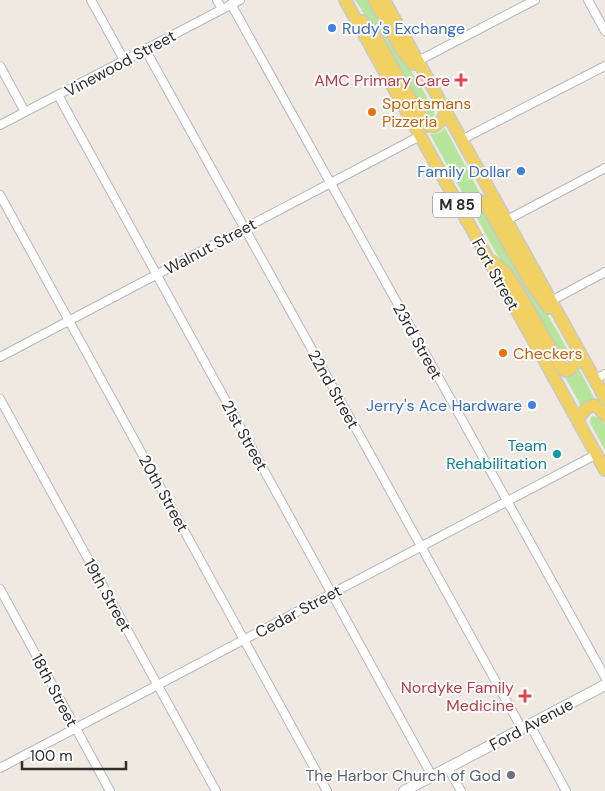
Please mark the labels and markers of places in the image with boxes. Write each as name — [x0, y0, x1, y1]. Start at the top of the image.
place label: Rudy's Exchange — [342, 18, 465, 39]
marker: Rudy's Exchange — [326, 22, 338, 34]
place label: AMC Primary Care — [314, 70, 450, 91]
marker: AMC Primary Care — [454, 73, 468, 87]
place label: Sportsmans Pizzeria — [382, 93, 471, 132]
marker: Sportsmans Pizzeria — [366, 106, 378, 118]
place label: Family Dollar — [417, 161, 511, 182]
marker: Family Dollar — [515, 165, 527, 177]
place label: Checkers — [513, 343, 582, 364]
marker: Checkers — [497, 347, 509, 359]
place label: Jerry's Ace Hardware — [366, 395, 522, 416]
marker: Jerry's Ace Hardware — [526, 399, 538, 411]
place label: Team Rehabilitation — [446, 435, 547, 474]
marker: Team Rehabilitation — [551, 448, 563, 460]
place label: Nordyke Family Medicine — [401, 677, 514, 716]
marker: Nordyke Family Medicine — [518, 689, 532, 703]
place label: The Harbor Church of God — [305, 765, 501, 786]
marker: The Harbor Church of God — [505, 769, 517, 781]

